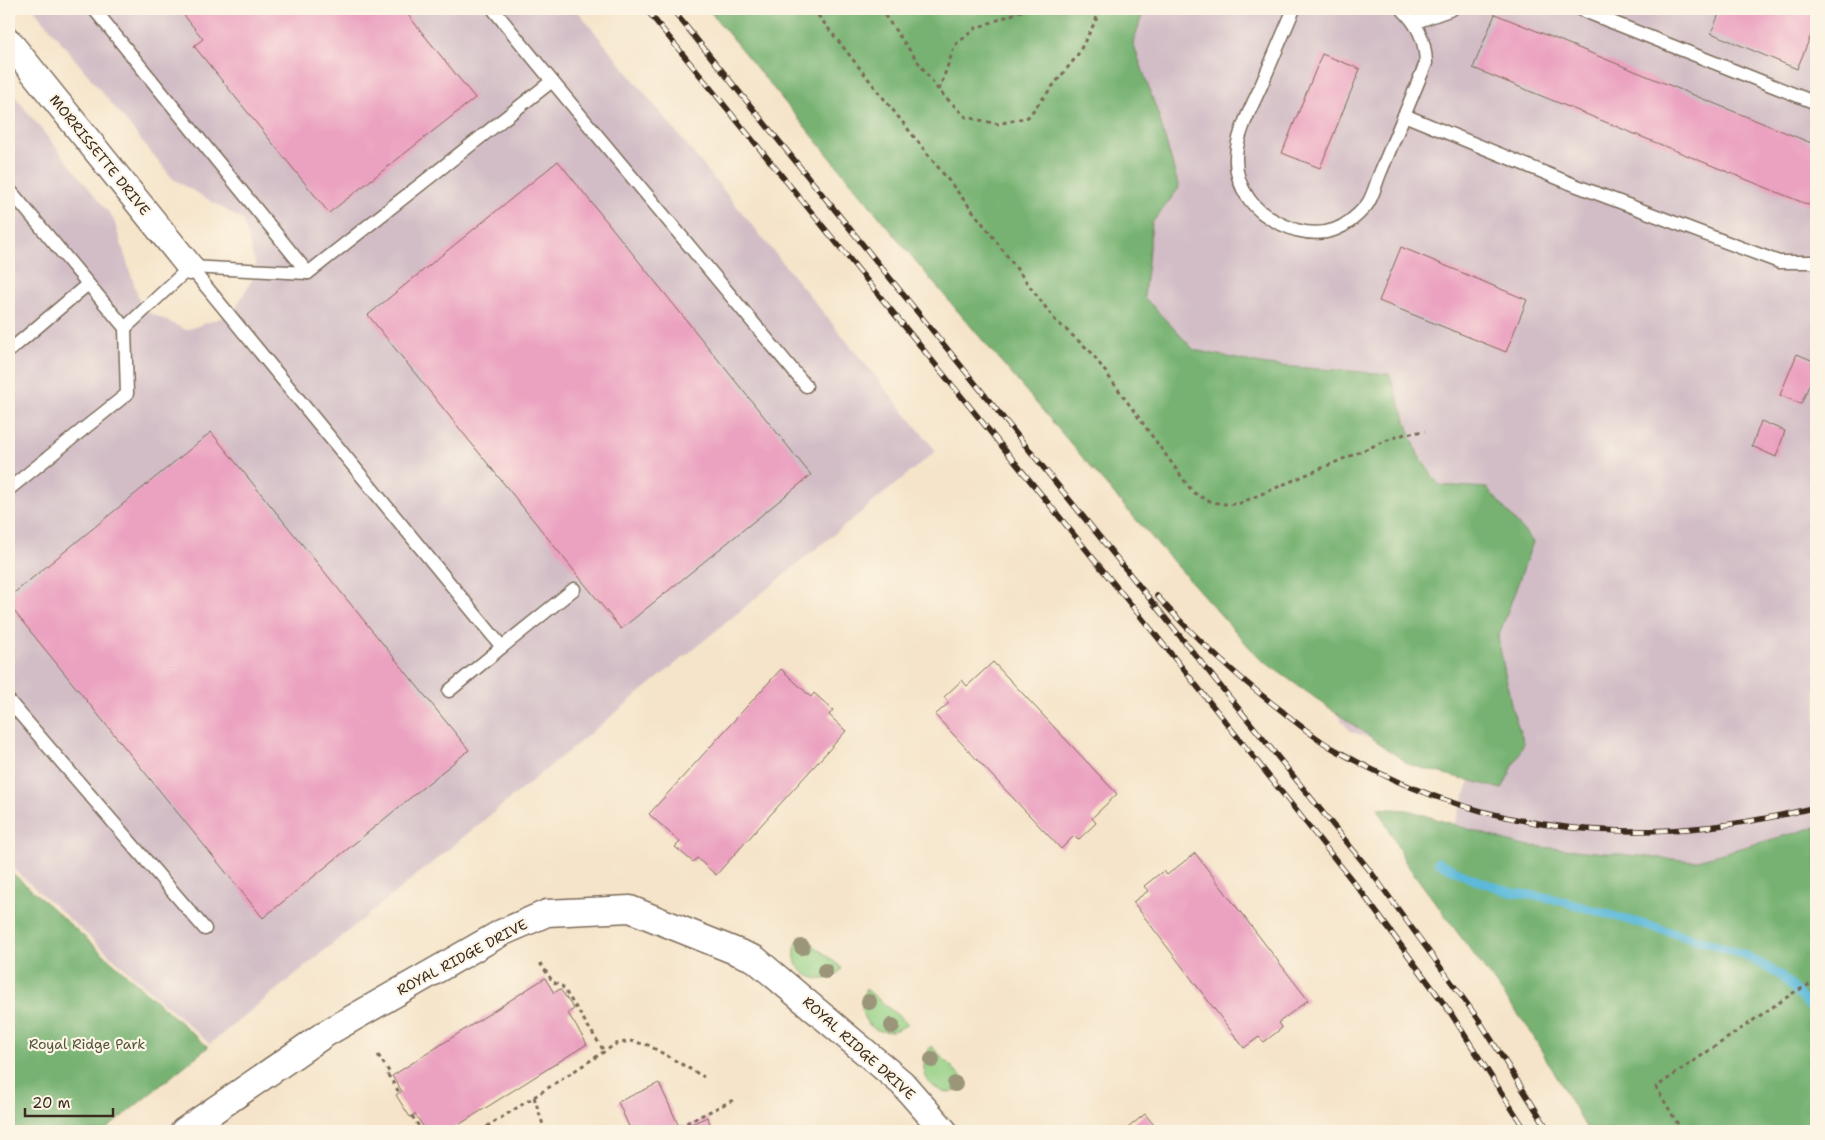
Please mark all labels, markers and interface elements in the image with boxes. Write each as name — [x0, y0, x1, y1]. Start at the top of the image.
street label: MORRISSETTE DRIVE — [46, 91, 154, 219]
street label: ROYAL RIDGE DRIVE — [394, 915, 531, 999]
street label: ROYAL RIDGE DRIVE — [799, 993, 919, 1103]
park label: Royal Ridge Park — [29, 1035, 145, 1053]
scale bar — [25, 1085, 112, 1117]
text: 20 m — [32, 1093, 71, 1113]

